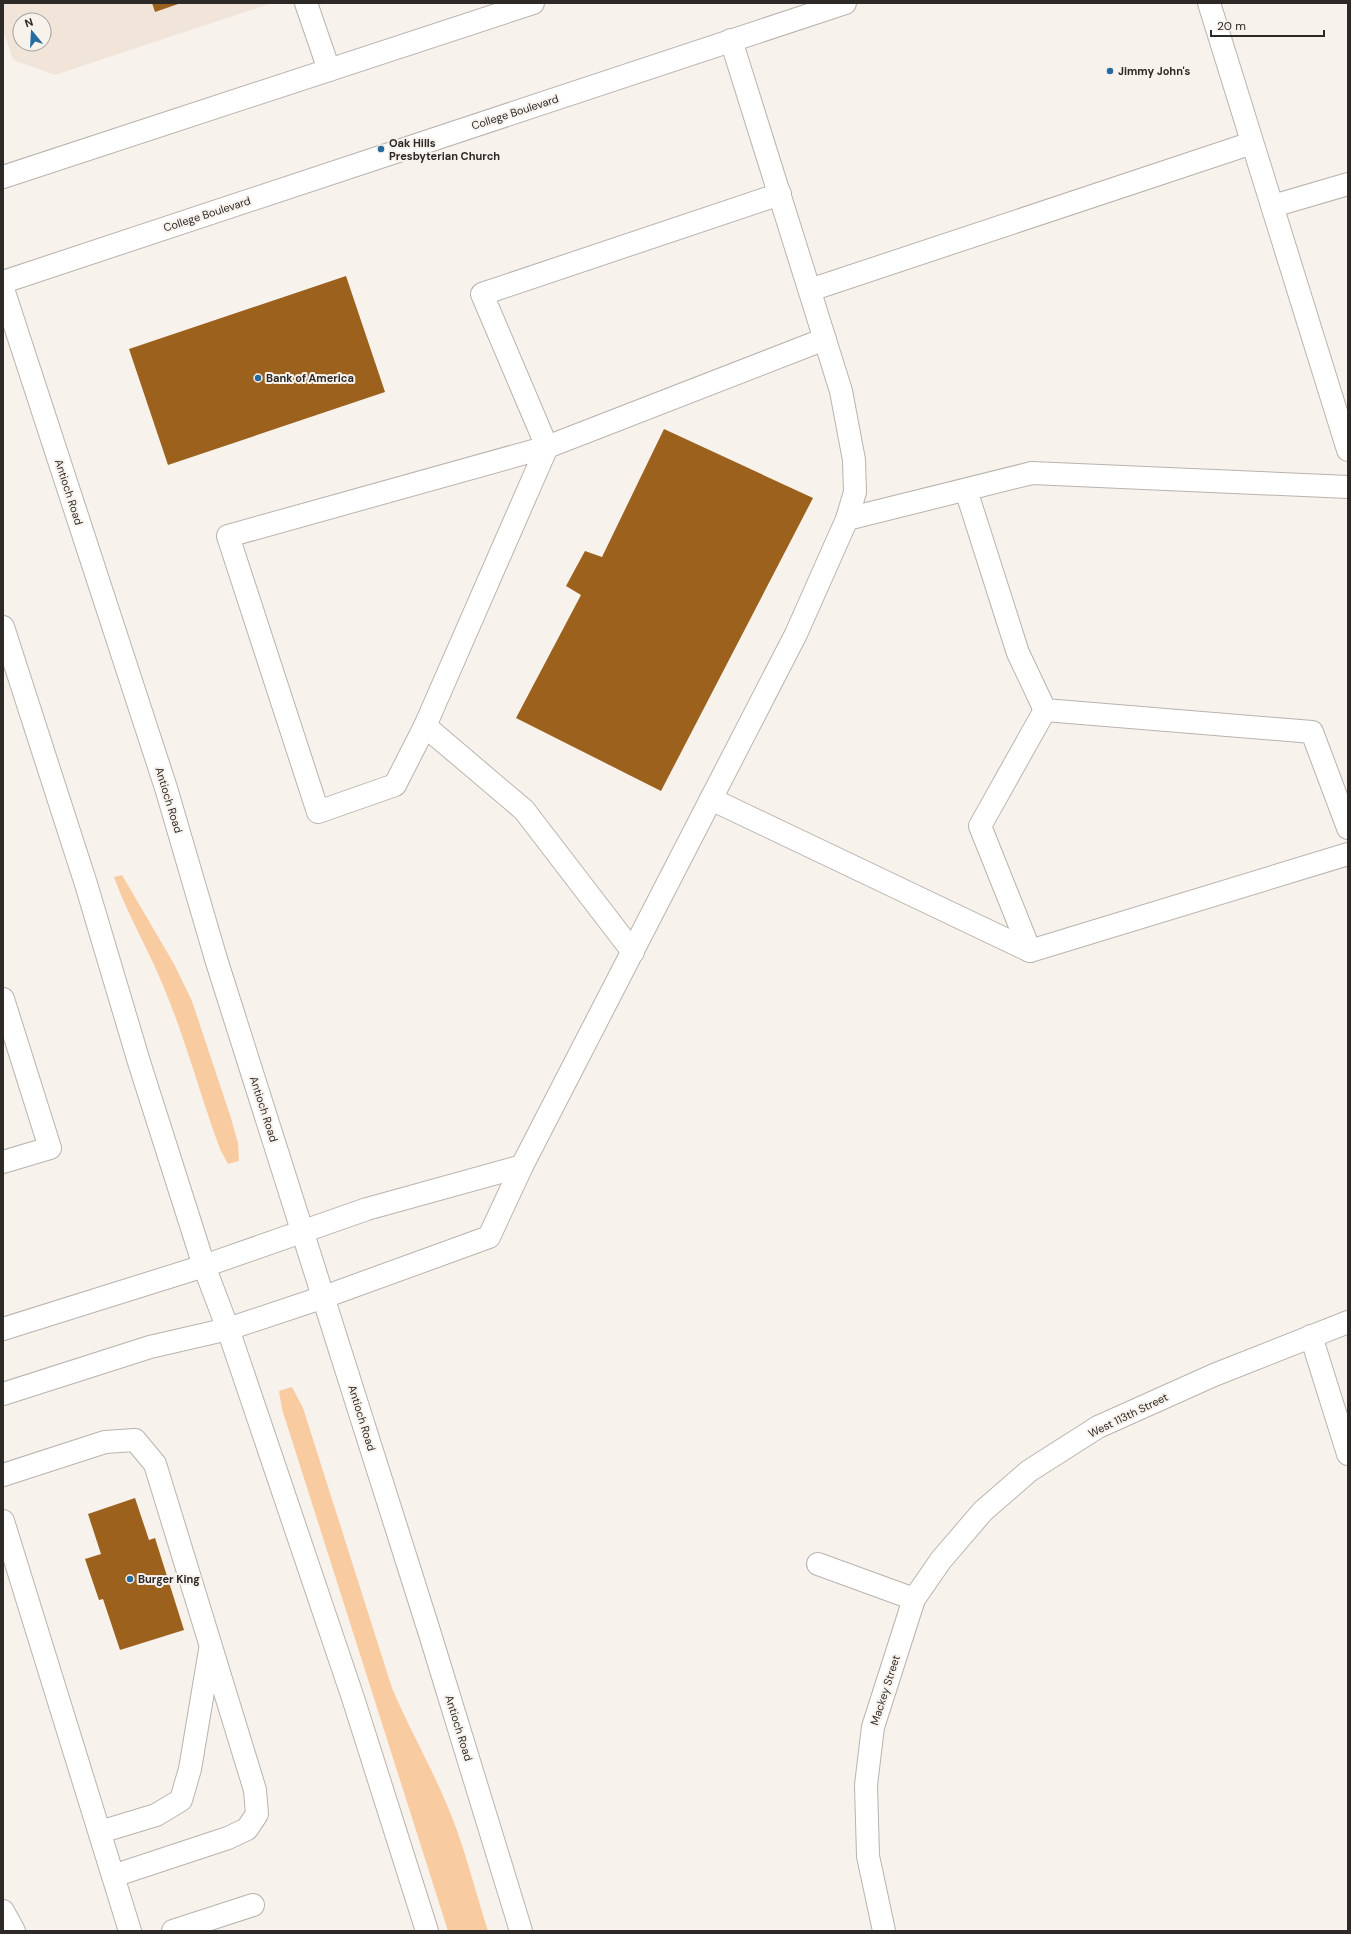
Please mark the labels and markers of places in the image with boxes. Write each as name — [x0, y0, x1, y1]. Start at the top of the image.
place label: Jimmy John's — [1118, 64, 1191, 78]
marker: Jimmy John's — [1105, 66, 1115, 76]
place label: Oak Hills Presbyterian Church — [389, 136, 500, 163]
marker: Oak Hills Presbyterian Church — [376, 144, 386, 154]
place label: Bank of America — [266, 371, 354, 385]
marker: Bank of America — [253, 373, 263, 383]
place label: Burger King — [138, 1572, 200, 1586]
marker: Burger King — [125, 1574, 135, 1584]

